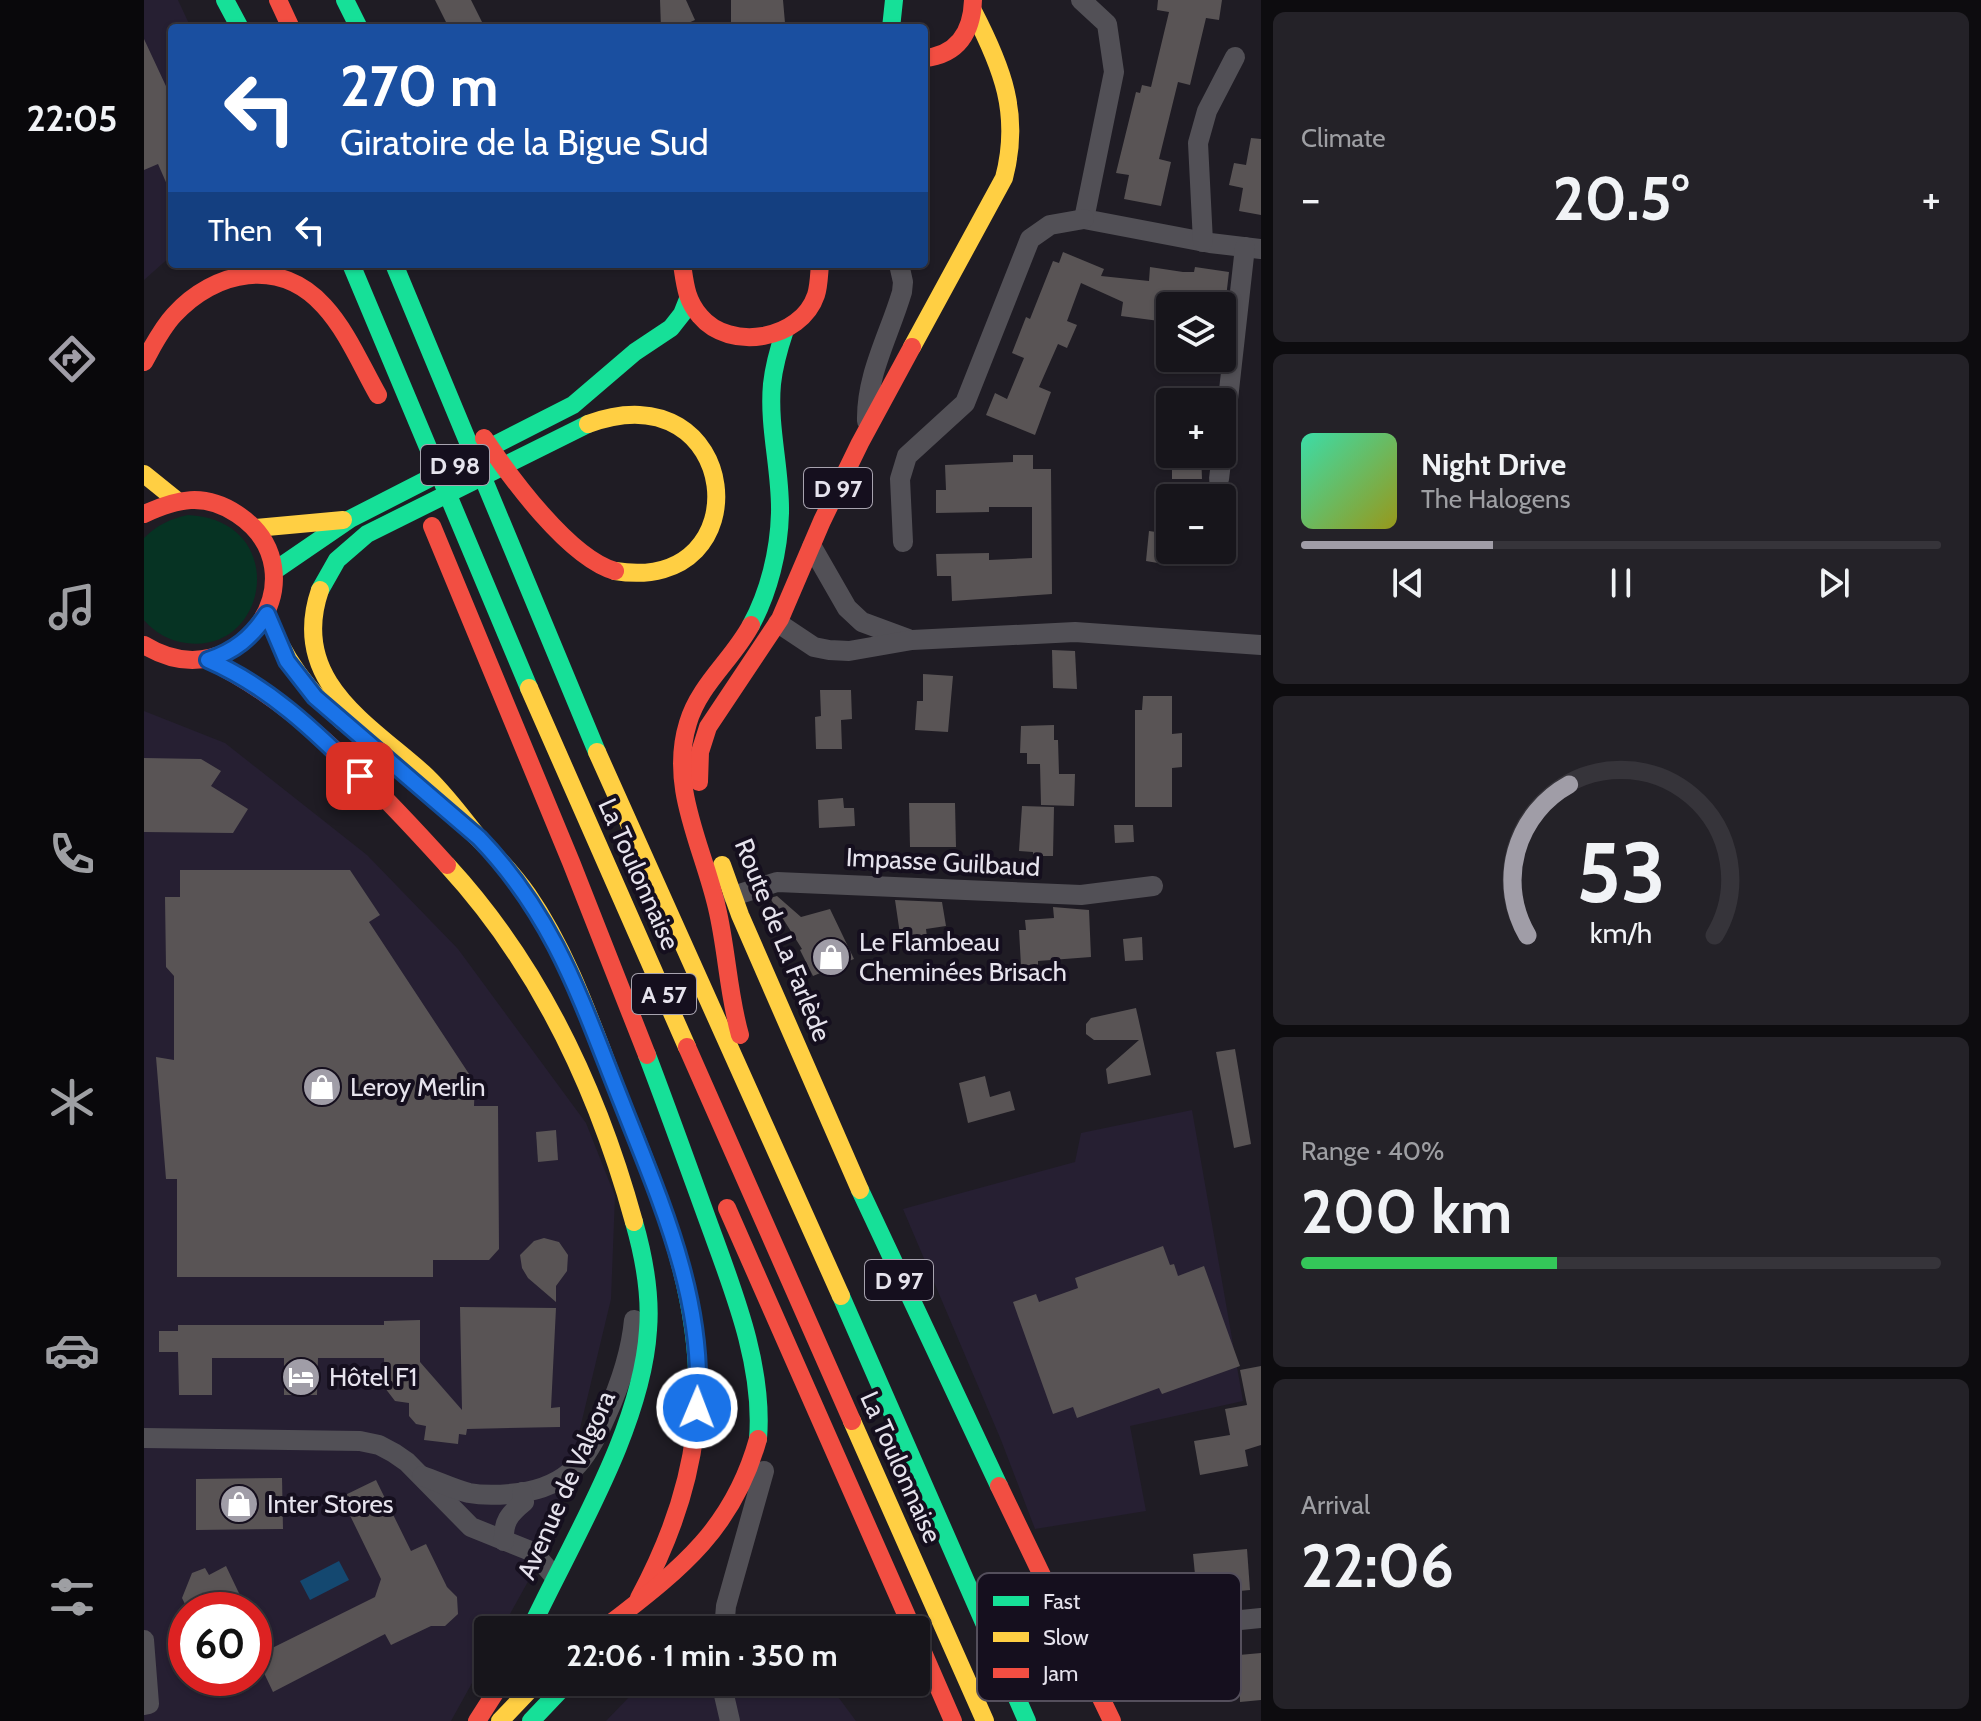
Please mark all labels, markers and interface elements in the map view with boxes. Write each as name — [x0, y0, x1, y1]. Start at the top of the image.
text: 270 m — [340, 52, 498, 120]
icon: left — [208, 56, 312, 160]
text: 22:05 — [27, 96, 117, 140]
text: Giratoire de la Bigue Sud — [340, 120, 709, 164]
text: Climate — [1301, 122, 1386, 154]
text: 20.5° — [1553, 162, 1689, 235]
text: − — [1301, 172, 1320, 225]
text: + — [1922, 172, 1941, 225]
icon: left — [288, 208, 332, 252]
text: Then — [208, 212, 272, 249]
map controls — [1156, 292, 1236, 564]
button: layers — [1156, 292, 1236, 372]
icon: directions — [44, 331, 100, 387]
button: + — [1156, 388, 1236, 468]
road number: D 98 — [421, 445, 489, 485]
text: Night Drive — [1421, 446, 1566, 483]
road number: D 97 — [804, 468, 872, 508]
text: The Halogens — [1421, 483, 1570, 515]
button: − — [1156, 484, 1236, 564]
icon: previous — [1386, 561, 1430, 605]
icon: pause — [1599, 561, 1643, 605]
icon: next — [1812, 561, 1856, 605]
icon: music — [44, 579, 100, 635]
pin — [326, 742, 394, 810]
icon: arrive — [338, 754, 382, 798]
street label: La Toulonnaise — [591, 793, 687, 955]
text: 53 — [1576, 822, 1666, 923]
icon: phone — [44, 826, 100, 882]
street label: Route de La Farlède — [728, 834, 838, 1046]
street label: Impasse Guilbaud — [845, 841, 1041, 883]
text: km/h — [1590, 916, 1652, 951]
place label: Le Flambeau Cheminées Brisach — [859, 926, 1067, 988]
shop icon: Le Flambeau Cheminées Brisach — [810, 936, 852, 978]
road number: A 57 — [632, 974, 696, 1014]
shop icon: Leroy Merlin — [301, 1066, 343, 1108]
place label: Leroy Merlin — [350, 1071, 485, 1103]
icon: climate — [44, 1074, 100, 1130]
text: Range · 40% — [1301, 1135, 1444, 1167]
text: 200 km — [1301, 1175, 1512, 1248]
road number: D 97 — [865, 1260, 933, 1300]
icon: car — [44, 1322, 100, 1378]
hotel icon: Hôtel F1 — [280, 1356, 322, 1398]
place label: Hôtel F1 — [329, 1361, 417, 1393]
position arrow — [655, 1366, 739, 1450]
street label: Avenue de Valgora — [510, 1385, 622, 1584]
street label: La Toulonnaise — [853, 1386, 949, 1548]
shop icon: Inter Stores — [218, 1483, 260, 1525]
place label: Inter Stores — [267, 1488, 394, 1520]
text: Arrival — [1301, 1489, 1370, 1521]
text: 22:06 — [1301, 1529, 1454, 1602]
icon: filters — [44, 1569, 100, 1625]
legend — [977, 1573, 1241, 1701]
text: Fast — [1043, 1588, 1081, 1615]
speed limit sign: 60 — [168, 1592, 272, 1696]
text: Slow — [1043, 1624, 1089, 1651]
text: 22:06 · 1 min · 350 m — [566, 1637, 838, 1674]
text: Jam — [1042, 1660, 1078, 1687]

